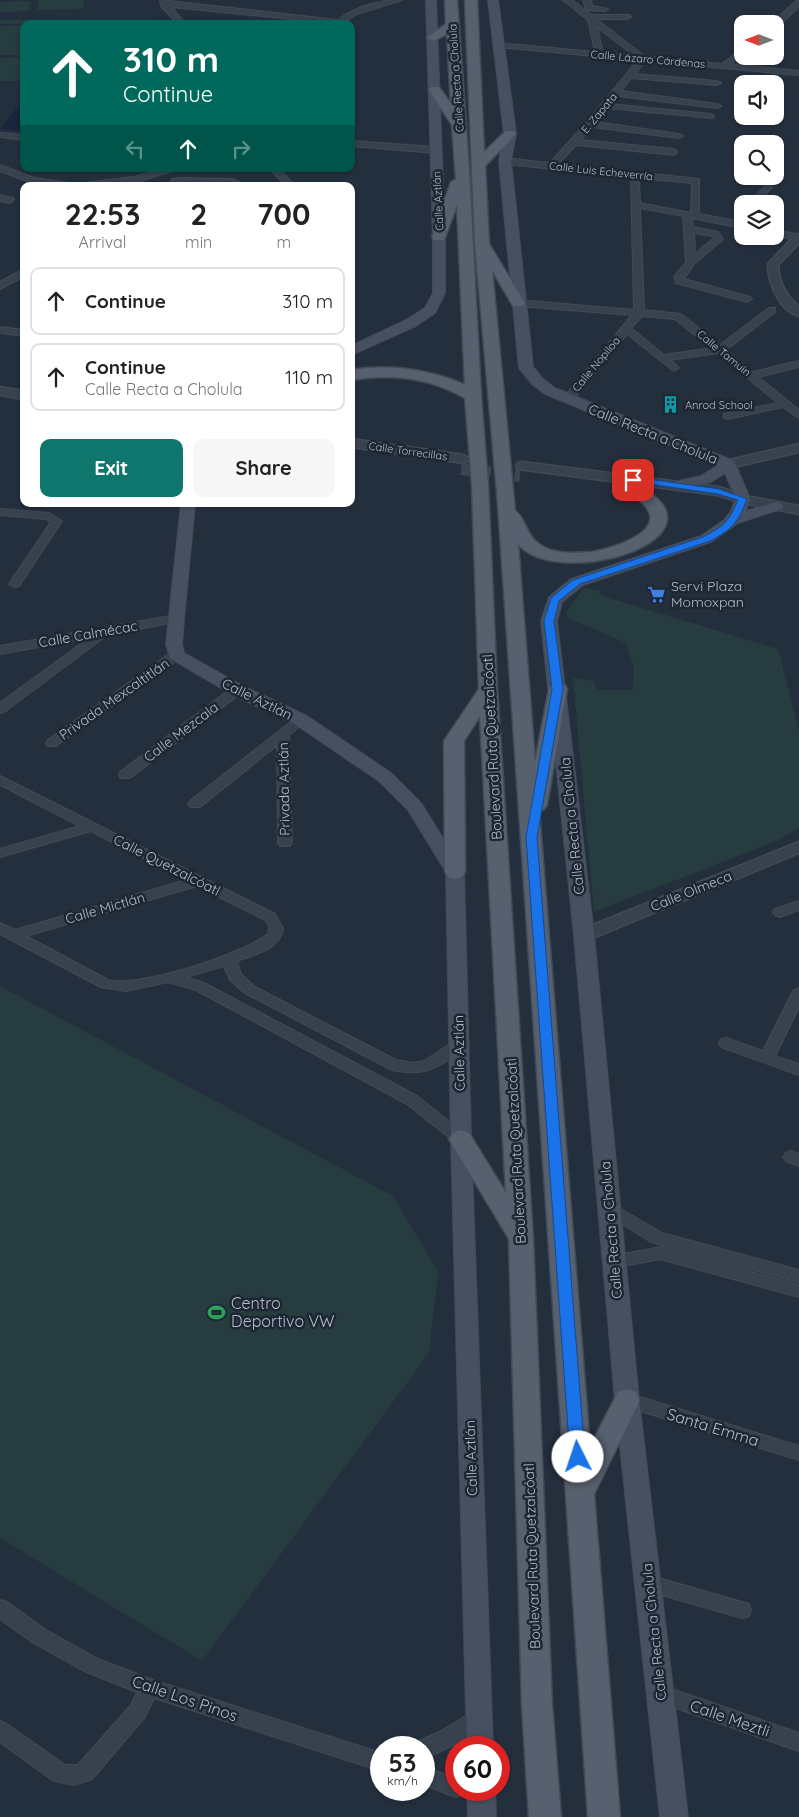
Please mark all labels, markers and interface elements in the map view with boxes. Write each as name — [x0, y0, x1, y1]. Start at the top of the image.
north arrow — [734, 15, 784, 65]
map controls — [734, 15, 784, 245]
street label: Calle Recta a Cholula — [445, 23, 467, 133]
text: 310 m — [123, 37, 219, 81]
icon: ahead — [40, 40, 105, 105]
street label: Calle Lázaro Cárdenas — [590, 47, 706, 71]
button: sound — [734, 75, 784, 125]
text: Continue — [123, 80, 213, 108]
street label: E. Zapata — [578, 90, 620, 136]
icon: left — [121, 135, 149, 163]
icon: ahead — [174, 135, 202, 163]
icon: right — [227, 135, 255, 163]
button: search — [734, 135, 784, 185]
street label: Calle Luis Echeverría — [548, 159, 654, 183]
street label: Calle Aztlán — [429, 171, 447, 231]
text: 22:53 — [65, 195, 140, 233]
text: 2 — [190, 195, 207, 233]
text: 700 — [257, 195, 310, 233]
button: layers — [734, 195, 784, 245]
text: Arrival — [79, 232, 126, 252]
text: min — [185, 232, 212, 252]
text: m — [276, 232, 291, 252]
icon: ahead — [42, 287, 70, 315]
text: Continue — [85, 289, 166, 313]
text: 310 m — [282, 289, 333, 313]
street label: Calle Tamuín — [694, 327, 754, 379]
street label: Calle Nopiloa — [569, 334, 623, 394]
text: Continue — [85, 355, 166, 379]
icon: ahead — [42, 363, 70, 391]
text: 110 m — [285, 365, 333, 389]
text: Calle Recta a Cholula — [85, 379, 243, 399]
building icon: Anrod School — [661, 395, 681, 415]
place label: Anrod School — [685, 398, 753, 412]
street label: Calle Recta a Cholula — [586, 400, 720, 468]
button: Exit — [40, 439, 183, 497]
button: Share — [193, 439, 335, 497]
street label: Calle Torrecillas — [368, 439, 448, 463]
pin — [612, 459, 654, 501]
icon: arrive — [619, 466, 647, 494]
place label: Servi Plaza Momoxpan — [671, 577, 744, 611]
supermarket icon: Servi Plaza Momoxpan — [647, 584, 667, 604]
street label: Calle Calmécac — [37, 616, 139, 652]
street label: Privada Mexcaltitlán — [55, 654, 173, 744]
street label: Boulevard Ruta Quetzalcóatl — [478, 654, 506, 840]
street label: Calle Aztlán — [219, 674, 295, 724]
street label: Calle Mezcala — [140, 698, 222, 766]
street label: Privada Aztlán — [274, 742, 294, 836]
street label: Calle Recta a Cholula — [556, 757, 588, 895]
street label: Calle Quetzalcóatl — [111, 830, 223, 900]
street label: Calle Olmeca — [648, 867, 734, 915]
street label: Calle Mictlán — [63, 888, 147, 928]
street label: Calle Aztlán — [449, 1015, 469, 1091]
street label: Boulevard Ruta Quetzalcóatl — [502, 1058, 530, 1244]
street label: Calle Recta a Cholula — [596, 1161, 626, 1299]
place label: Centro Deportivo VW — [231, 1293, 335, 1331]
sports icon: Centro Deportivo VW — [207, 1302, 227, 1322]
street label: Santa Emma — [664, 1403, 762, 1451]
street label: Calle Aztlán — [461, 1420, 481, 1496]
position arrow — [551, 1430, 603, 1482]
street label: Boulevard Ruta Quetzalcóatl — [520, 1463, 544, 1649]
street label: Calle Recta a Cholula — [638, 1563, 670, 1701]
street label: Calle Los Pinos — [130, 1671, 240, 1725]
street label: Calle Meztli — [687, 1695, 773, 1741]
speed limit sign: 60 — [445, 1736, 510, 1801]
text: 53 — [389, 1747, 416, 1778]
text: km/h — [387, 1773, 418, 1788]

